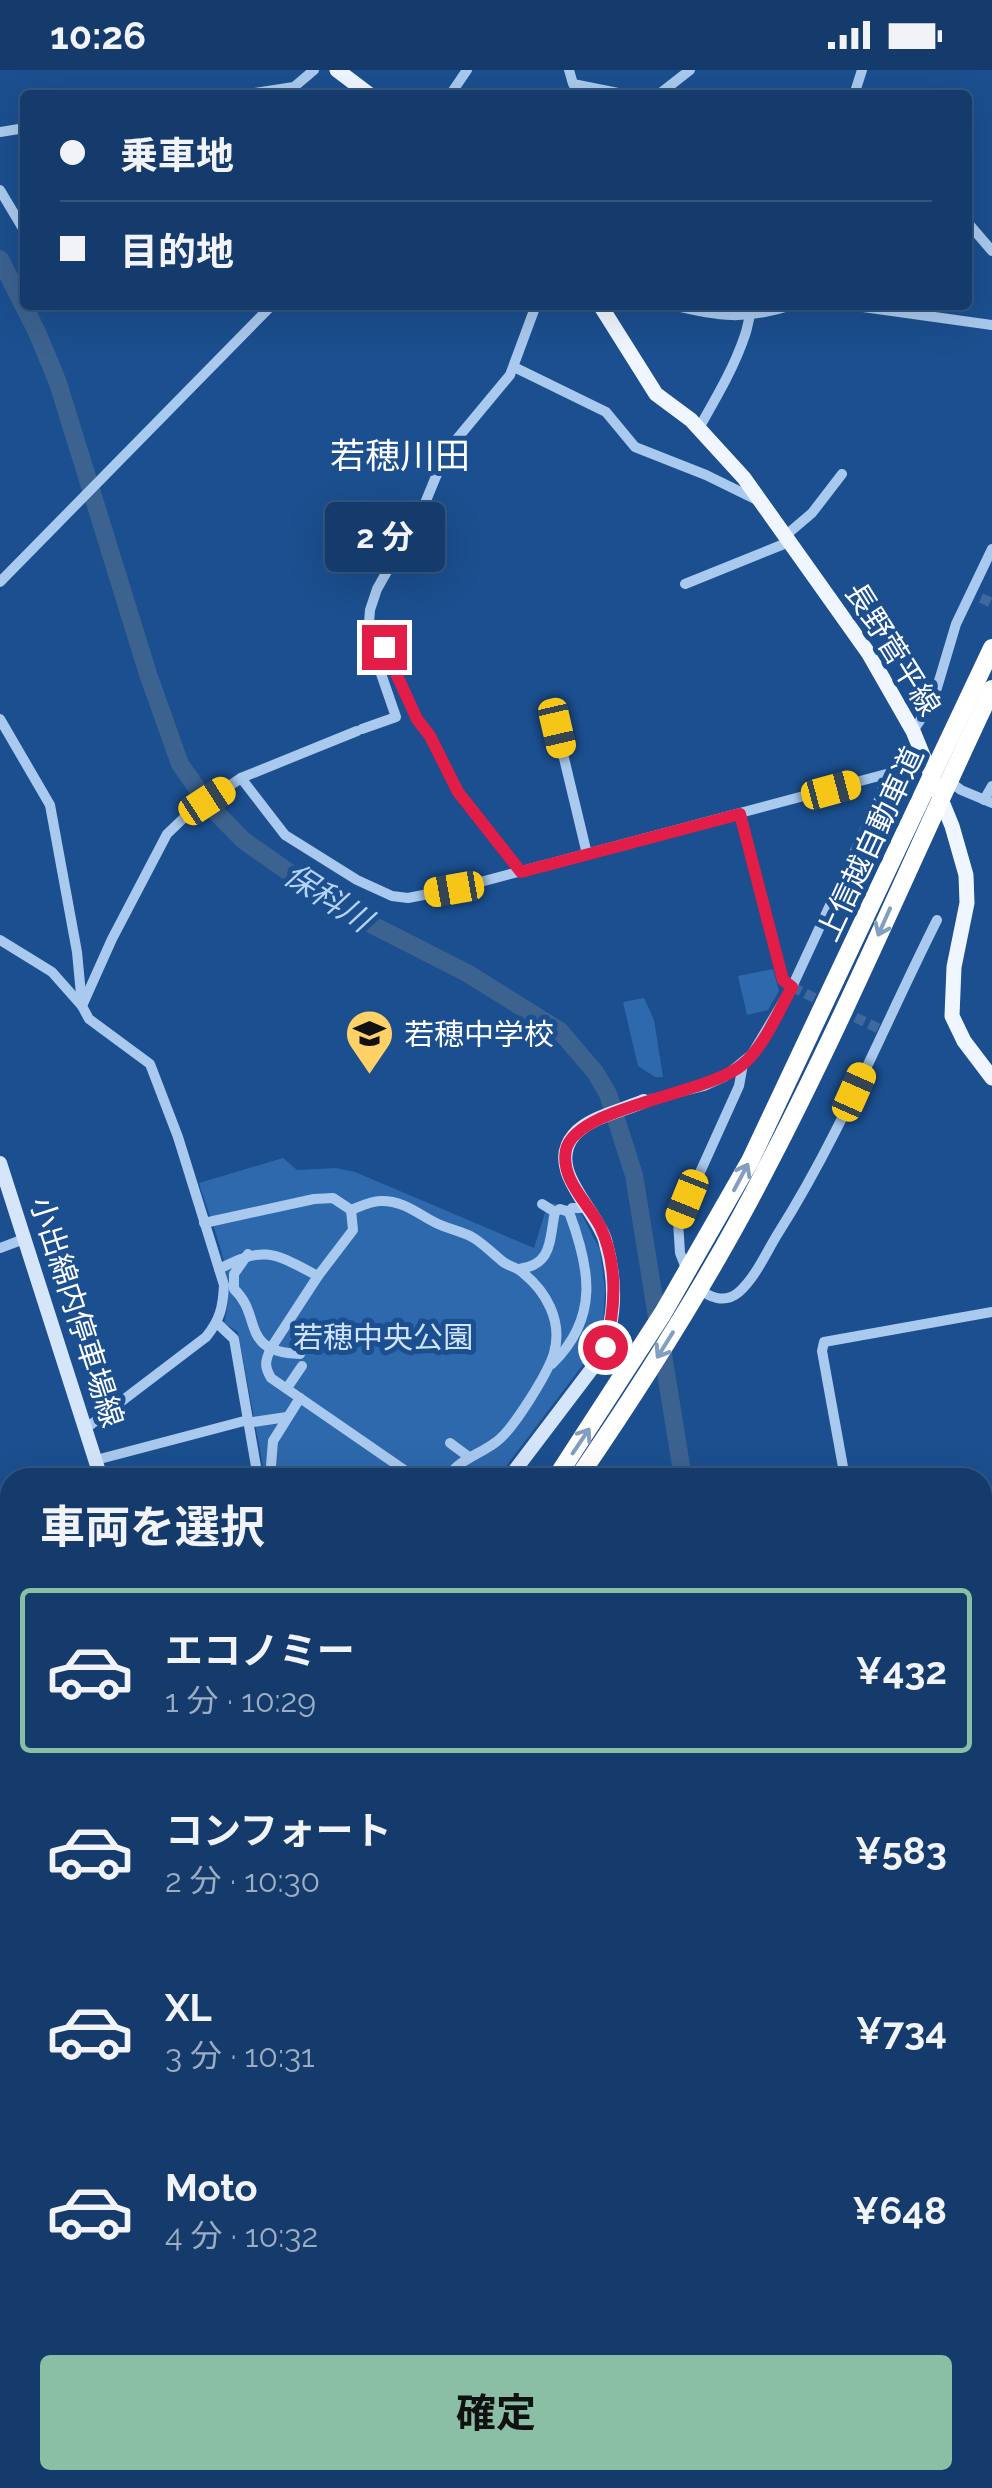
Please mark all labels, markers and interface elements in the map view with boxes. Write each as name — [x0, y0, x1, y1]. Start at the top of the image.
text: 10:26 — [50, 13, 146, 58]
text: 乗車地 — [120, 133, 234, 178]
text: 目的地 — [120, 229, 234, 274]
district label: 若穂川田 — [330, 435, 470, 476]
callout: 2 分 — [324, 502, 444, 572]
text: 2 分 — [356, 518, 414, 555]
street label: 長野菅平線 — [838, 576, 948, 722]
route end — [362, 625, 407, 670]
car — [536, 695, 578, 761]
street label: 上信越自動車道 — [810, 741, 930, 947]
car — [798, 768, 864, 812]
car — [174, 772, 240, 830]
water label: 保科川 — [278, 855, 381, 940]
car — [422, 869, 486, 909]
one-way arrow — [874, 906, 892, 937]
school or university icon: 若穂中学校 — [343, 1008, 395, 1076]
place label: 若穂中学校 — [404, 1017, 554, 1052]
car — [828, 1058, 880, 1126]
one-way arrow — [732, 1162, 752, 1192]
car — [662, 1166, 712, 1232]
street label: 小出綿内停車場線 — [23, 1192, 131, 1432]
park label: 若穂中央公園 — [293, 1320, 473, 1355]
route start — [583, 1325, 628, 1370]
one-way arrow — [654, 1330, 675, 1359]
one-way arrow — [570, 1427, 591, 1456]
text: 車両を選択 — [40, 1501, 265, 1554]
icon: car — [45, 1626, 135, 1716]
text: エコノミー — [165, 1628, 355, 1673]
text: ¥432 — [856, 1648, 947, 1693]
text: 1 分 · 10:29 — [165, 1682, 316, 1719]
icon: car — [45, 1806, 135, 1896]
text: コンフォート — [165, 1808, 392, 1853]
text: ¥583 — [855, 1828, 947, 1873]
text: 2 分 · 10:30 — [165, 1862, 320, 1899]
text: XL — [165, 1985, 212, 2030]
icon: car — [45, 1986, 135, 2076]
text: ¥734 — [856, 2008, 947, 2053]
text: 3 分 · 10:31 — [165, 2037, 315, 2074]
text: Moto — [165, 2165, 258, 2210]
icon: car — [45, 2166, 135, 2256]
text: ¥648 — [852, 2188, 947, 2233]
text: 4 分 · 10:32 — [165, 2217, 318, 2254]
button: 確定 — [40, 2355, 952, 2470]

